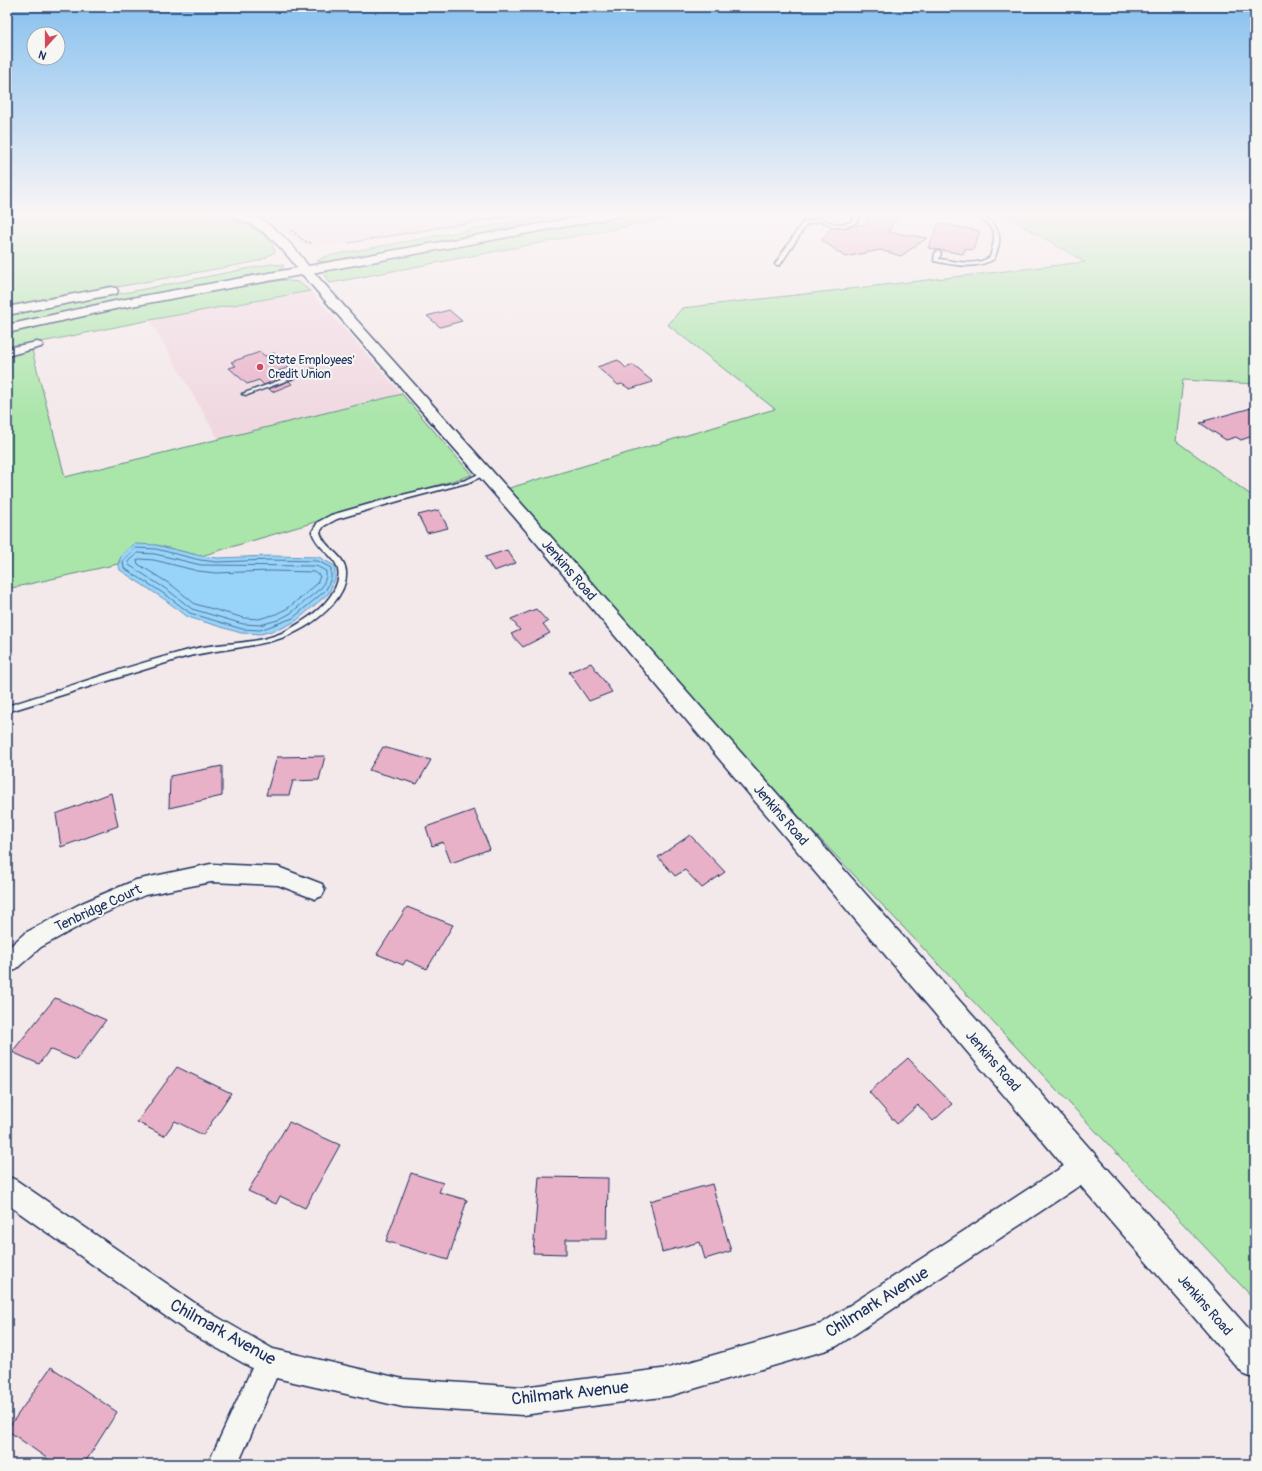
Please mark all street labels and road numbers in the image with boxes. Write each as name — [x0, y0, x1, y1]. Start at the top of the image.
street label: Jenkins Road — [538, 536, 600, 604]
street label: Jenkins Road — [750, 781, 812, 849]
street label: Tenbridge Court — [52, 880, 144, 935]
street label: Jenkins Road — [962, 1027, 1024, 1095]
street label: Chilmark Avenue — [821, 1262, 933, 1342]
street label: Jenkins Road — [1174, 1271, 1236, 1339]
street label: Chilmark Avenue — [166, 1294, 280, 1370]
street label: Chilmark Avenue — [510, 1376, 630, 1410]

